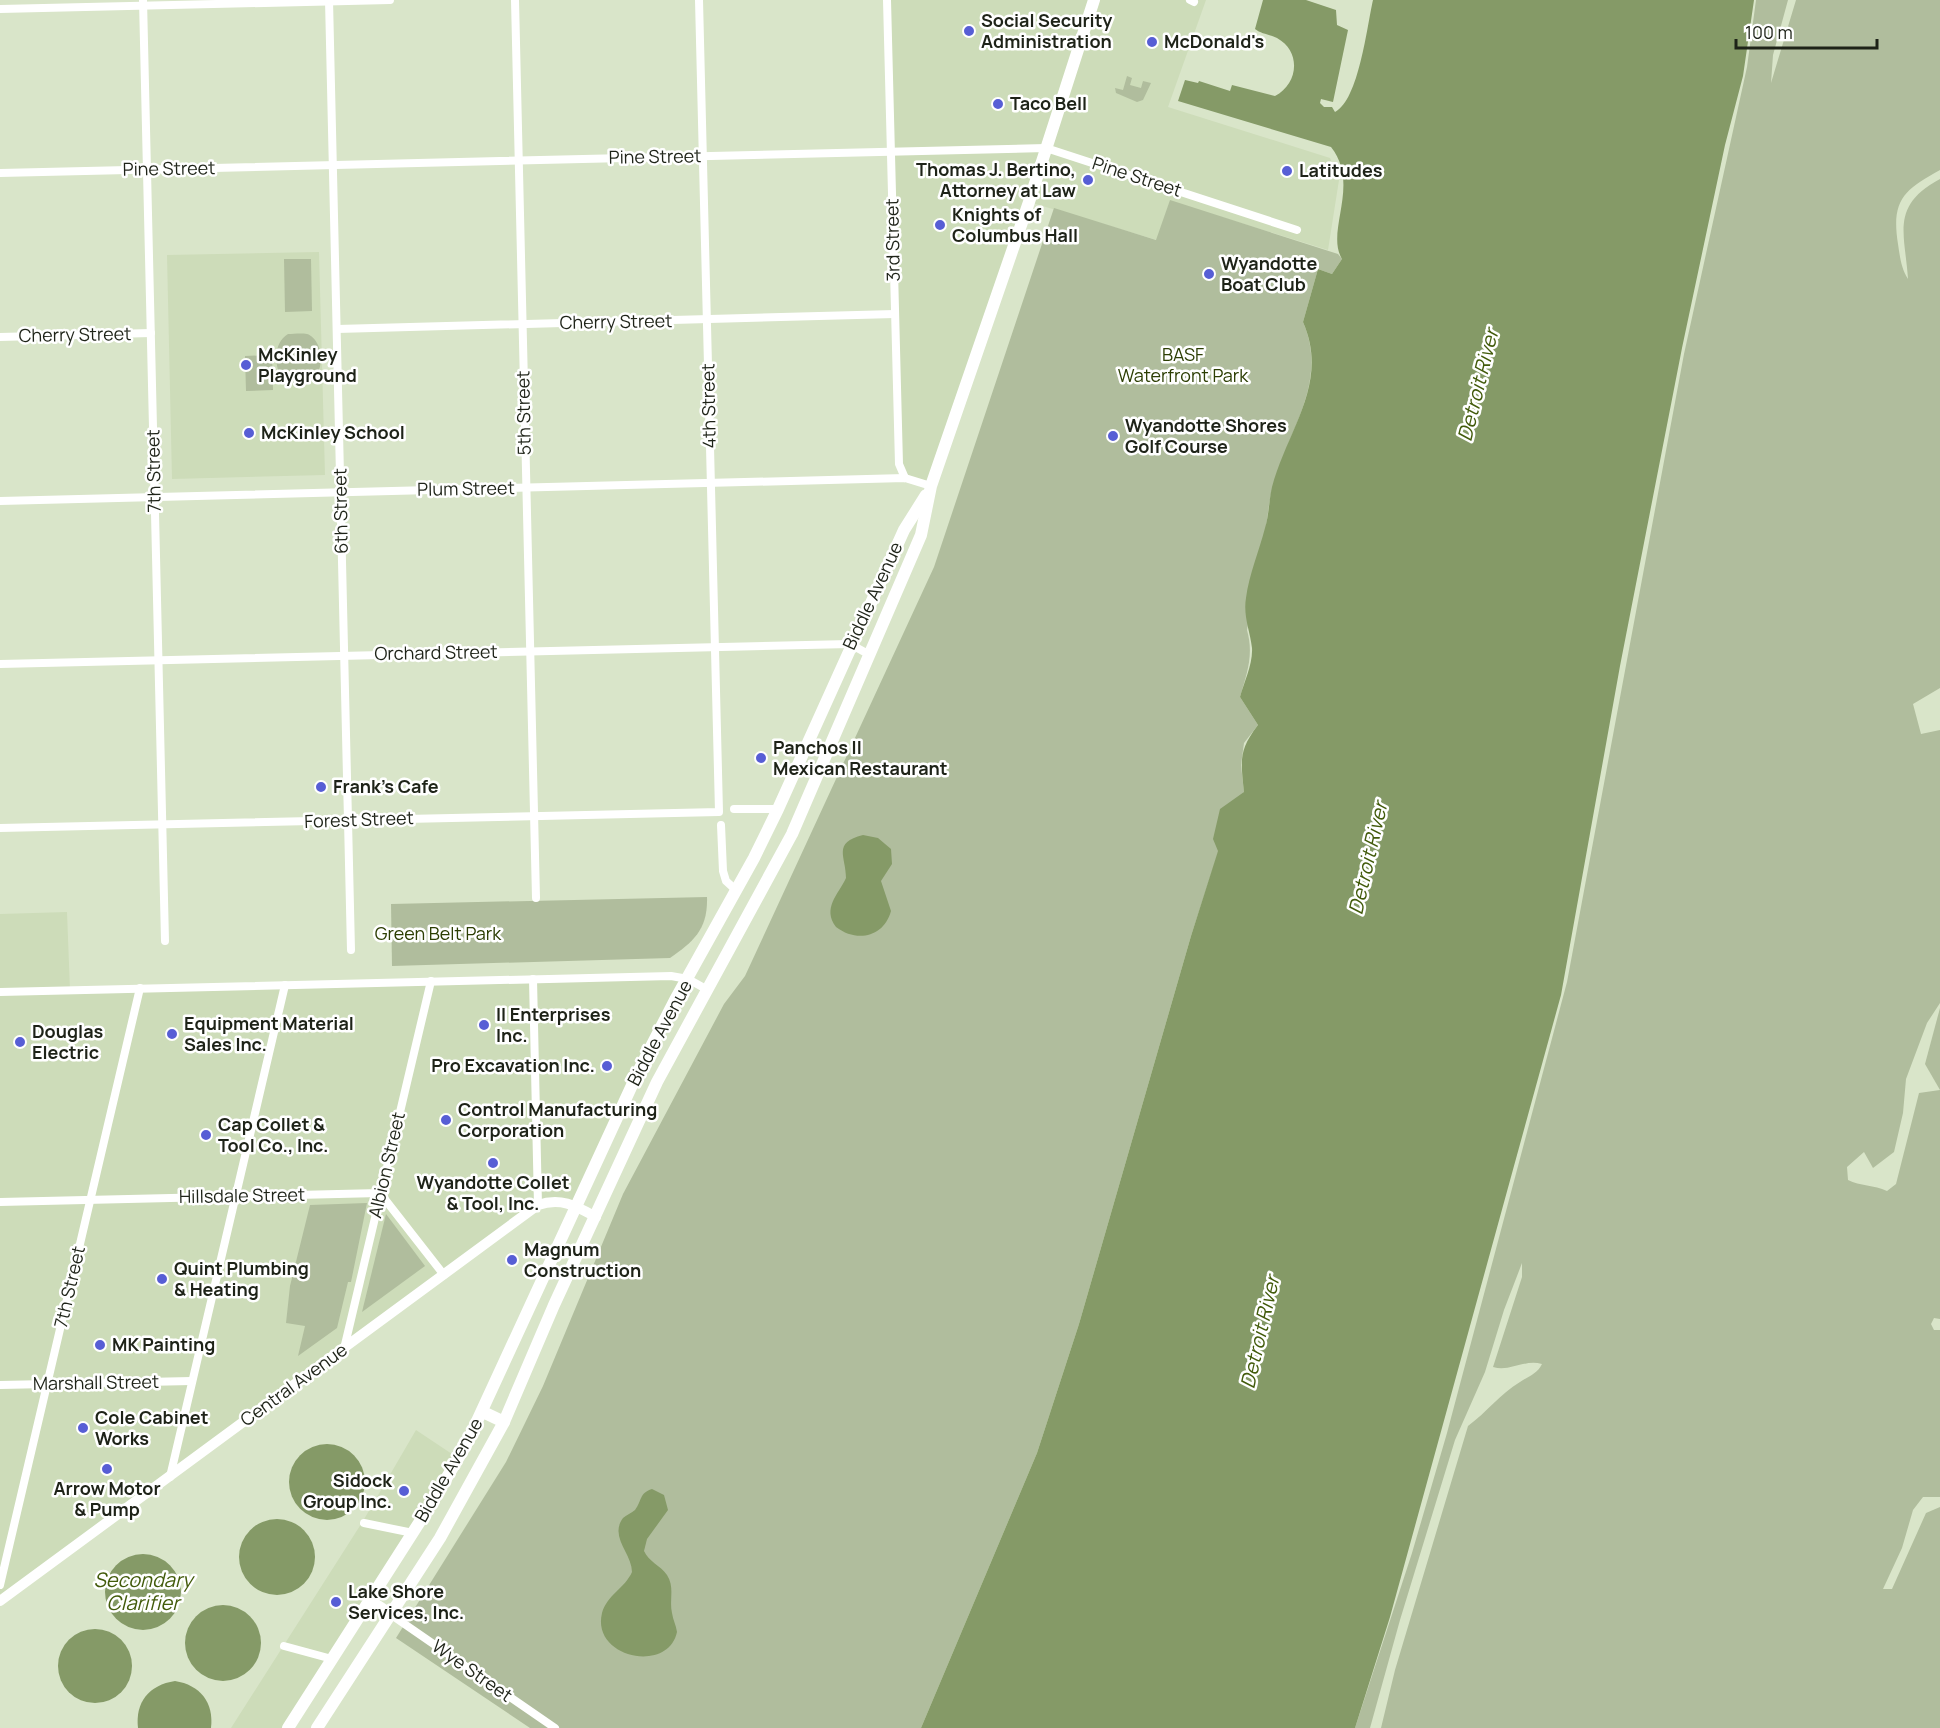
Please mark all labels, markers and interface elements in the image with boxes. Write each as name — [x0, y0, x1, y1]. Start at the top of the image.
place label: Social Security Administration — [981, 8, 1112, 53]
scale bar — [1736, 12, 1877, 50]
text: 100 m — [1745, 20, 1793, 44]
marker: Social Security Administration — [962, 24, 976, 38]
place label: McDonald's — [1164, 29, 1265, 53]
marker: McDonald's — [1145, 35, 1159, 49]
place label: Taco Bell — [1010, 91, 1087, 115]
marker: Taco Bell — [991, 97, 1005, 111]
street label: Pine Street — [608, 143, 702, 169]
street label: Pine Street — [1090, 150, 1185, 202]
street label: Pine Street — [122, 155, 216, 181]
place label: Thomas J. Bertino, Attorney at Law — [916, 157, 1077, 202]
place label: Latitudes — [1299, 158, 1383, 182]
marker: Latitudes — [1280, 164, 1294, 178]
marker: Thomas J. Bertino, Attorney at Law — [1081, 173, 1095, 187]
street label: 3rd Street — [879, 198, 905, 282]
place label: Knights of Columbus Hall — [952, 202, 1078, 247]
marker: Knights of Columbus Hall — [933, 218, 947, 232]
place label: Wyandotte Boat Club — [1221, 251, 1317, 296]
marker: Wyandotte Boat Club — [1202, 267, 1216, 281]
street label: Cherry Street — [559, 308, 673, 334]
street label: Cherry Street — [18, 321, 132, 347]
water label: Detroit River — [1451, 323, 1505, 444]
place label: McKinley Playground — [258, 342, 357, 387]
park label: BASF Waterfront Park — [1118, 342, 1249, 387]
marker: McKinley Playground — [239, 358, 253, 372]
street label: 4th Street — [695, 363, 721, 449]
street label: 5th Street — [510, 370, 536, 456]
place label: Wyandotte Shores Golf Course — [1125, 413, 1287, 458]
place label: McKinley School — [261, 420, 405, 444]
marker: McKinley School — [242, 426, 256, 440]
street label: 7th Street — [140, 429, 166, 513]
marker: Wyandotte Shores Golf Course — [1106, 429, 1120, 443]
street label: 6th Street — [327, 468, 353, 554]
street label: Plum Street — [417, 475, 515, 501]
street label: Biddle Avenue — [837, 538, 908, 653]
street label: Orchard Street — [374, 639, 498, 665]
place label: Panchos II Mexican Restaurant — [773, 735, 948, 780]
marker: Panchos II Mexican Restaurant — [754, 751, 768, 765]
place label: Frank's Cafe — [333, 774, 439, 798]
marker: Frank's Cafe — [314, 780, 328, 794]
water label: Detroit River — [1341, 796, 1394, 917]
street label: Forest Street — [304, 805, 414, 833]
park label: Green Belt Park — [375, 921, 502, 945]
street label: Biddle Avenue — [621, 975, 697, 1090]
place label: II Enterprises Inc. — [496, 1002, 611, 1047]
place label: Equipment Material Sales Inc. — [184, 1011, 354, 1056]
marker: II Enterprises Inc. — [477, 1018, 491, 1032]
place label: Douglas Electric — [32, 1019, 103, 1064]
marker: Equipment Material Sales Inc. — [165, 1027, 179, 1041]
marker: Douglas Electric — [13, 1035, 27, 1049]
place label: Pro Excavation Inc. — [431, 1053, 595, 1077]
marker: Pro Excavation Inc. — [600, 1059, 614, 1073]
place label: Control Manufacturing Corporation — [458, 1097, 657, 1142]
street label: Albion Street — [362, 1109, 410, 1220]
place label: Cap Collet & Tool Co., Inc. — [218, 1112, 329, 1157]
marker: Control Manufacturing Corporation — [439, 1113, 453, 1127]
marker: Cap Collet & Tool Co., Inc. — [199, 1128, 213, 1142]
marker: Wyandotte Collet & Tool, Inc. — [486, 1156, 500, 1170]
place label: Wyandotte Collet & Tool, Inc. — [416, 1170, 570, 1215]
street label: Hillsdale Street — [179, 1182, 305, 1208]
place label: Magnum Construction — [524, 1237, 641, 1282]
street label: 7th Street — [48, 1243, 90, 1330]
marker: Magnum Construction — [505, 1253, 519, 1267]
place label: Quint Plumbing & Heating — [174, 1256, 309, 1301]
water label: Detroit River — [1233, 1270, 1286, 1391]
marker: Quint Plumbing & Heating — [155, 1272, 169, 1286]
place label: MK Painting — [112, 1332, 215, 1356]
street label: Central Avenue — [235, 1337, 352, 1431]
marker: MK Painting — [93, 1338, 107, 1352]
street label: Marshall Street — [33, 1369, 159, 1395]
place label: Cole Cabinet Works — [95, 1405, 208, 1450]
street label: Biddle Avenue — [409, 1413, 488, 1526]
marker: Cole Cabinet Works — [76, 1421, 90, 1435]
marker: Arrow Motor & Pump — [100, 1462, 114, 1476]
place label: Sidock Group Inc. — [303, 1468, 393, 1513]
place label: Arrow Motor & Pump — [53, 1476, 161, 1521]
marker: Sidock Group Inc. — [397, 1484, 411, 1498]
water label: Secondary Clarifier — [93, 1566, 195, 1616]
place label: Lake Shore Services, Inc. — [348, 1579, 464, 1624]
marker: Lake Shore Services, Inc. — [329, 1595, 343, 1609]
street label: Wye Street — [428, 1634, 518, 1707]

